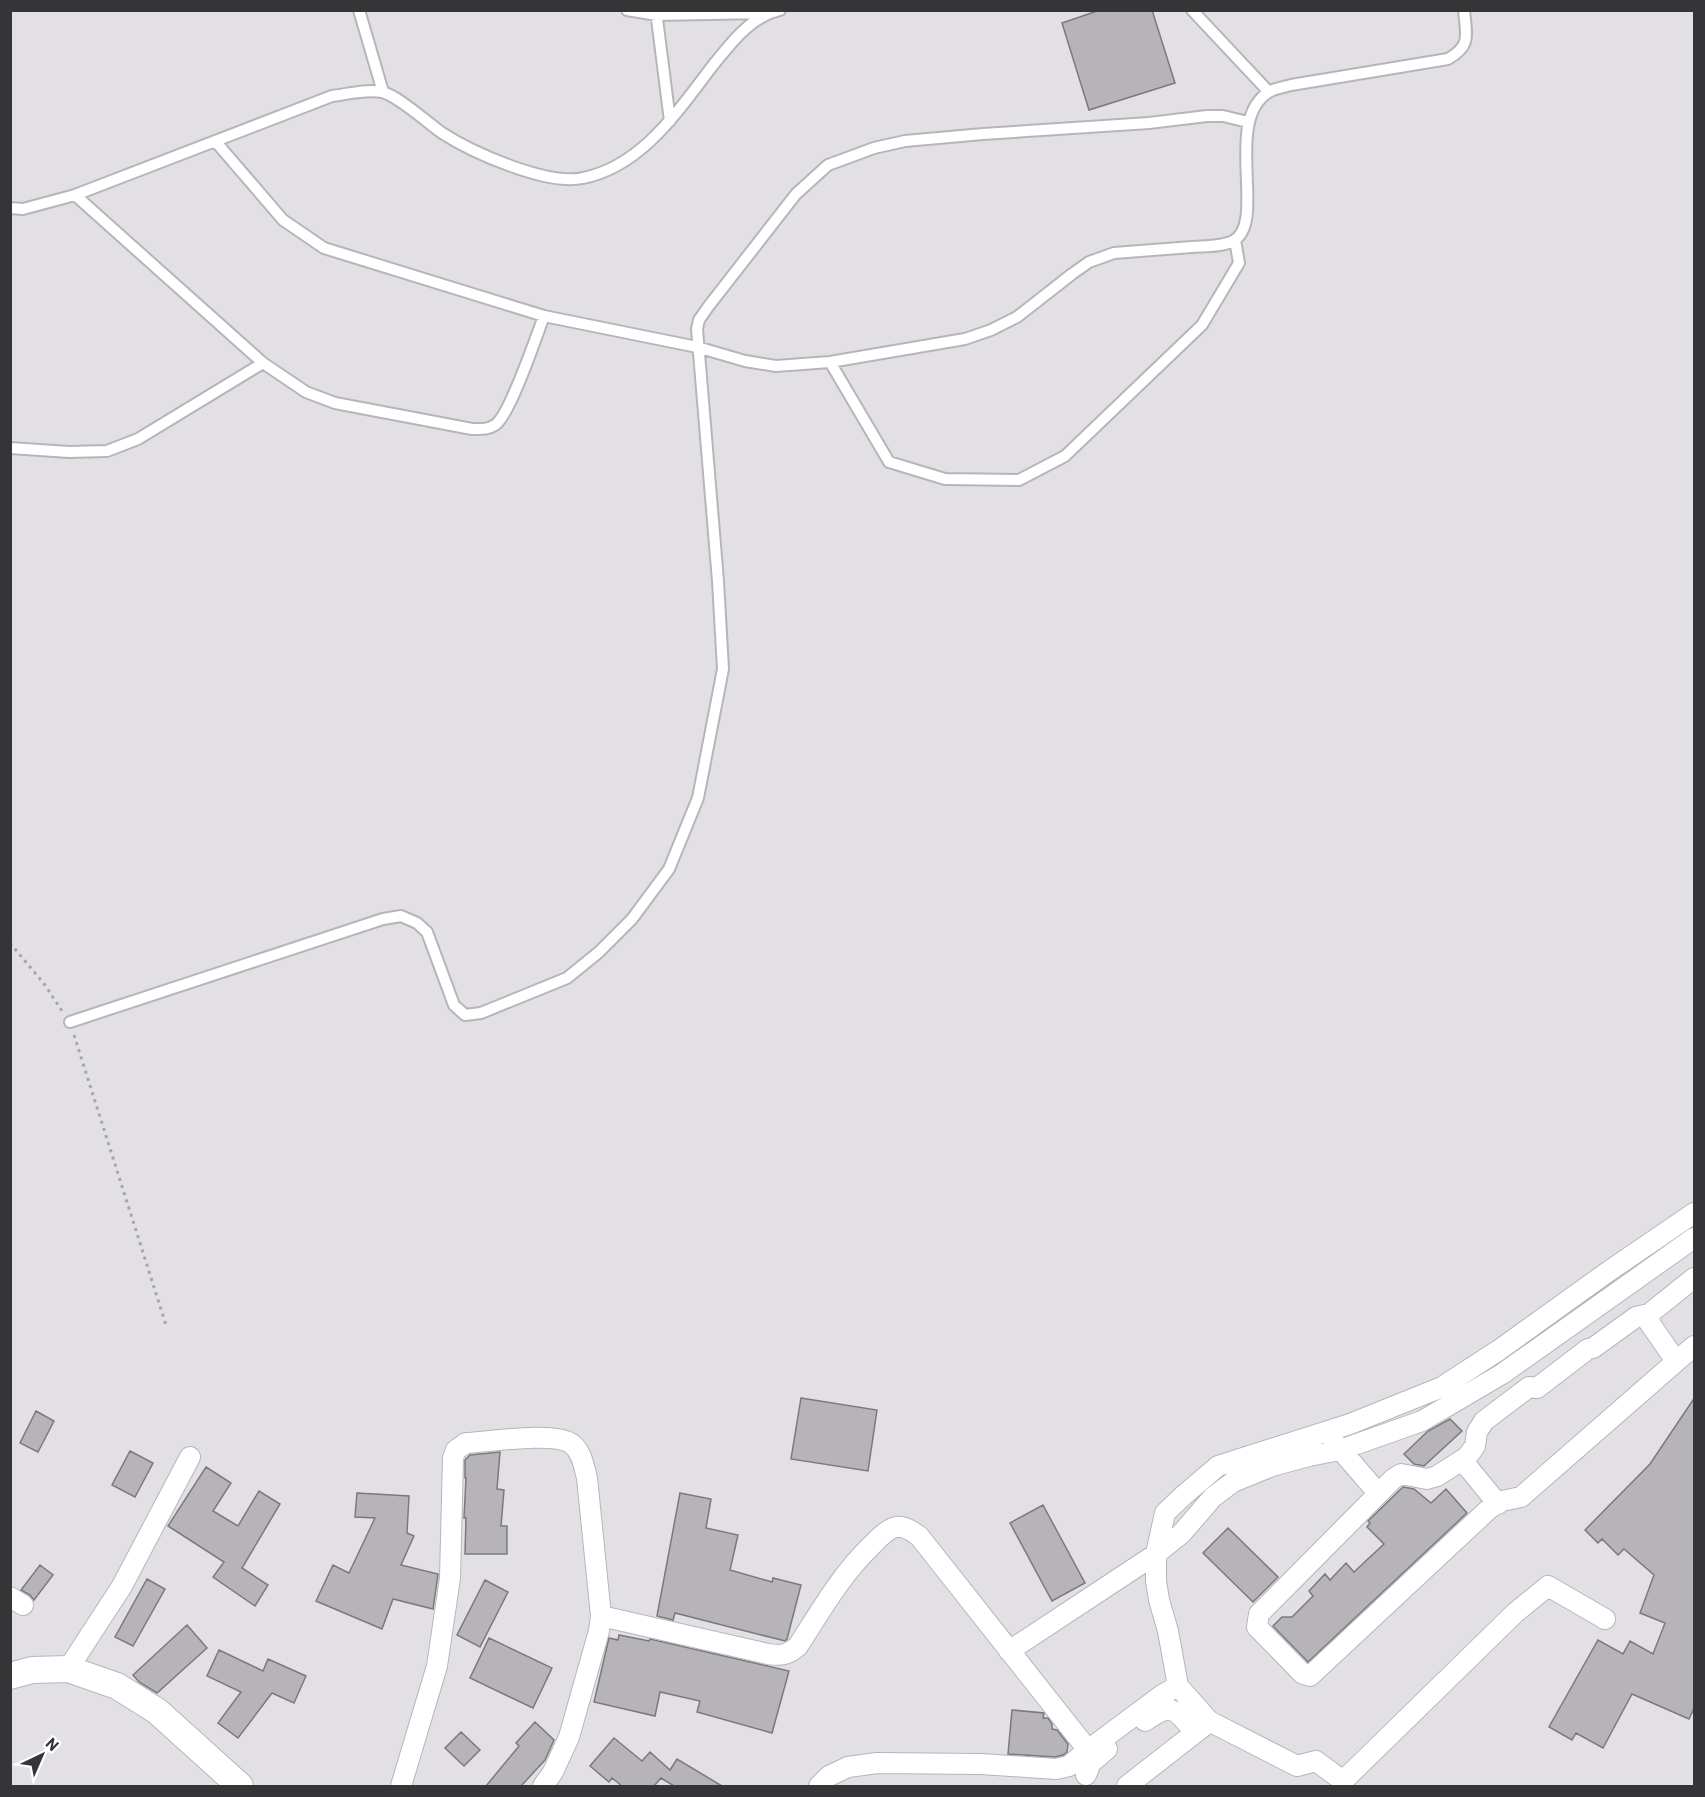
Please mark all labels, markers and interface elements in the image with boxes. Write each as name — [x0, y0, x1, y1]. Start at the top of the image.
north arrow — [12, 1725, 72, 1785]
text: N — [42, 1733, 63, 1754]

